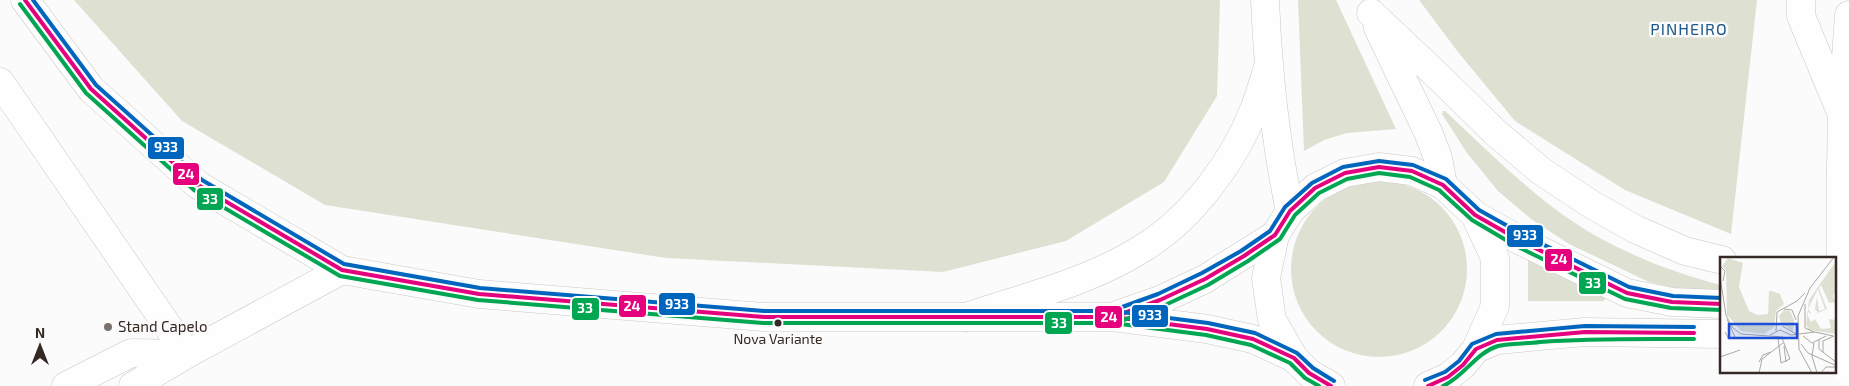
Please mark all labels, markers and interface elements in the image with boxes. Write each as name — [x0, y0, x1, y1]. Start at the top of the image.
district label: PINHEIRO — [1650, 19, 1728, 38]
line badge: 933 — [147, 136, 185, 160]
text: 933 — [154, 138, 178, 155]
line badge: 24 — [172, 162, 200, 186]
text: 24 — [177, 165, 195, 182]
line badge: 33 — [196, 187, 224, 211]
text: 33 — [202, 190, 218, 207]
line badge: 933 — [1506, 224, 1544, 248]
text: 933 — [1513, 226, 1537, 243]
line badge: 24 — [1544, 248, 1573, 272]
text: 24 — [1550, 250, 1568, 267]
inset map — [1720, 257, 1836, 374]
line badge: 33 — [1578, 271, 1607, 295]
text: 33 — [1585, 274, 1601, 291]
line badge: 933 — [658, 292, 696, 316]
line badge: 24 — [618, 294, 647, 318]
text: 933 — [665, 295, 689, 312]
line badge: 33 — [571, 297, 600, 321]
text: 24 — [623, 297, 641, 314]
text: 33 — [577, 299, 593, 316]
line badge: 933 — [1131, 304, 1169, 328]
line badge: 24 — [1094, 305, 1123, 329]
text: 933 — [1138, 306, 1162, 323]
text: 24 — [1100, 308, 1118, 325]
line badge: 33 — [1044, 311, 1073, 335]
text: 33 — [1051, 314, 1067, 331]
place label: Stand Capelo — [118, 317, 207, 335]
marker: Nova Variante — [773, 318, 783, 328]
north arrow — [15, 321, 65, 371]
marker: Stand Capelo — [102, 321, 114, 333]
text: N — [35, 324, 45, 341]
place label: Nova Variante — [733, 330, 823, 347]

